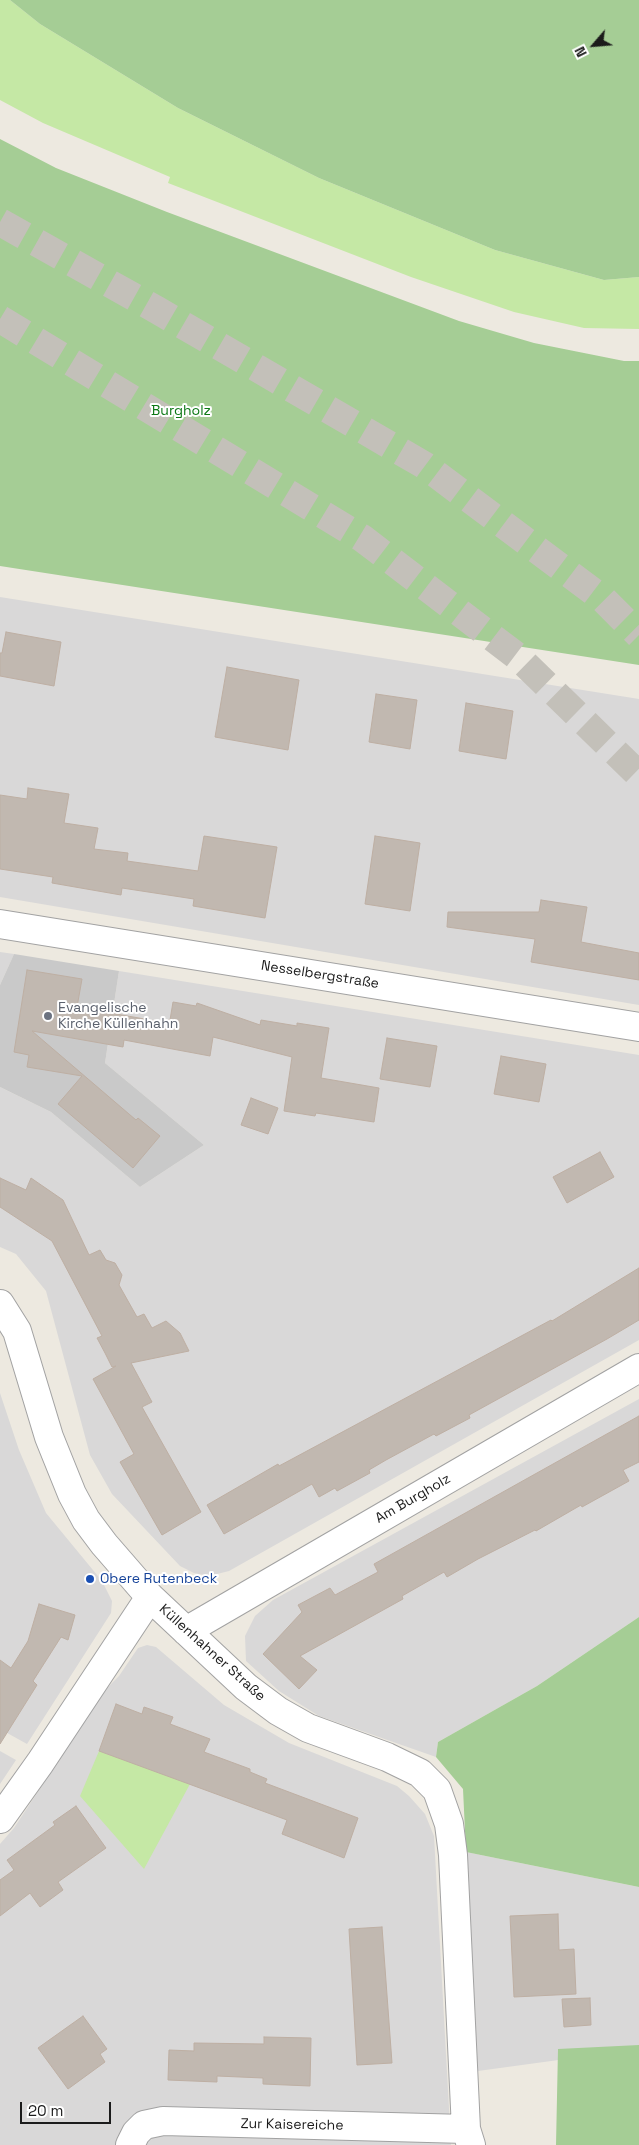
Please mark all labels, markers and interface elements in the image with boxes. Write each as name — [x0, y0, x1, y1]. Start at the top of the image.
north arrow — [569, 20, 619, 70]
text: N — [570, 44, 591, 60]
park label: Burgholz — [151, 403, 211, 419]
street label: Nesselbergstraße — [260, 957, 380, 993]
place label: Evangelische Kirche Küllenhahn — [58, 1000, 178, 1032]
marker: Evangelische Kirche Küllenhahn — [42, 1010, 54, 1022]
street label: Am Burgholz — [372, 1471, 454, 1527]
place label: Obere Rutenbeck — [100, 1571, 217, 1587]
marker: Obere Rutenbeck — [84, 1573, 96, 1585]
street label: Küllenhahner Straße — [156, 1601, 268, 1705]
scale bar — [22, 2092, 114, 2124]
text: 20 m — [28, 2101, 63, 2120]
street label: Zur Kaisereiche — [240, 2116, 344, 2134]

